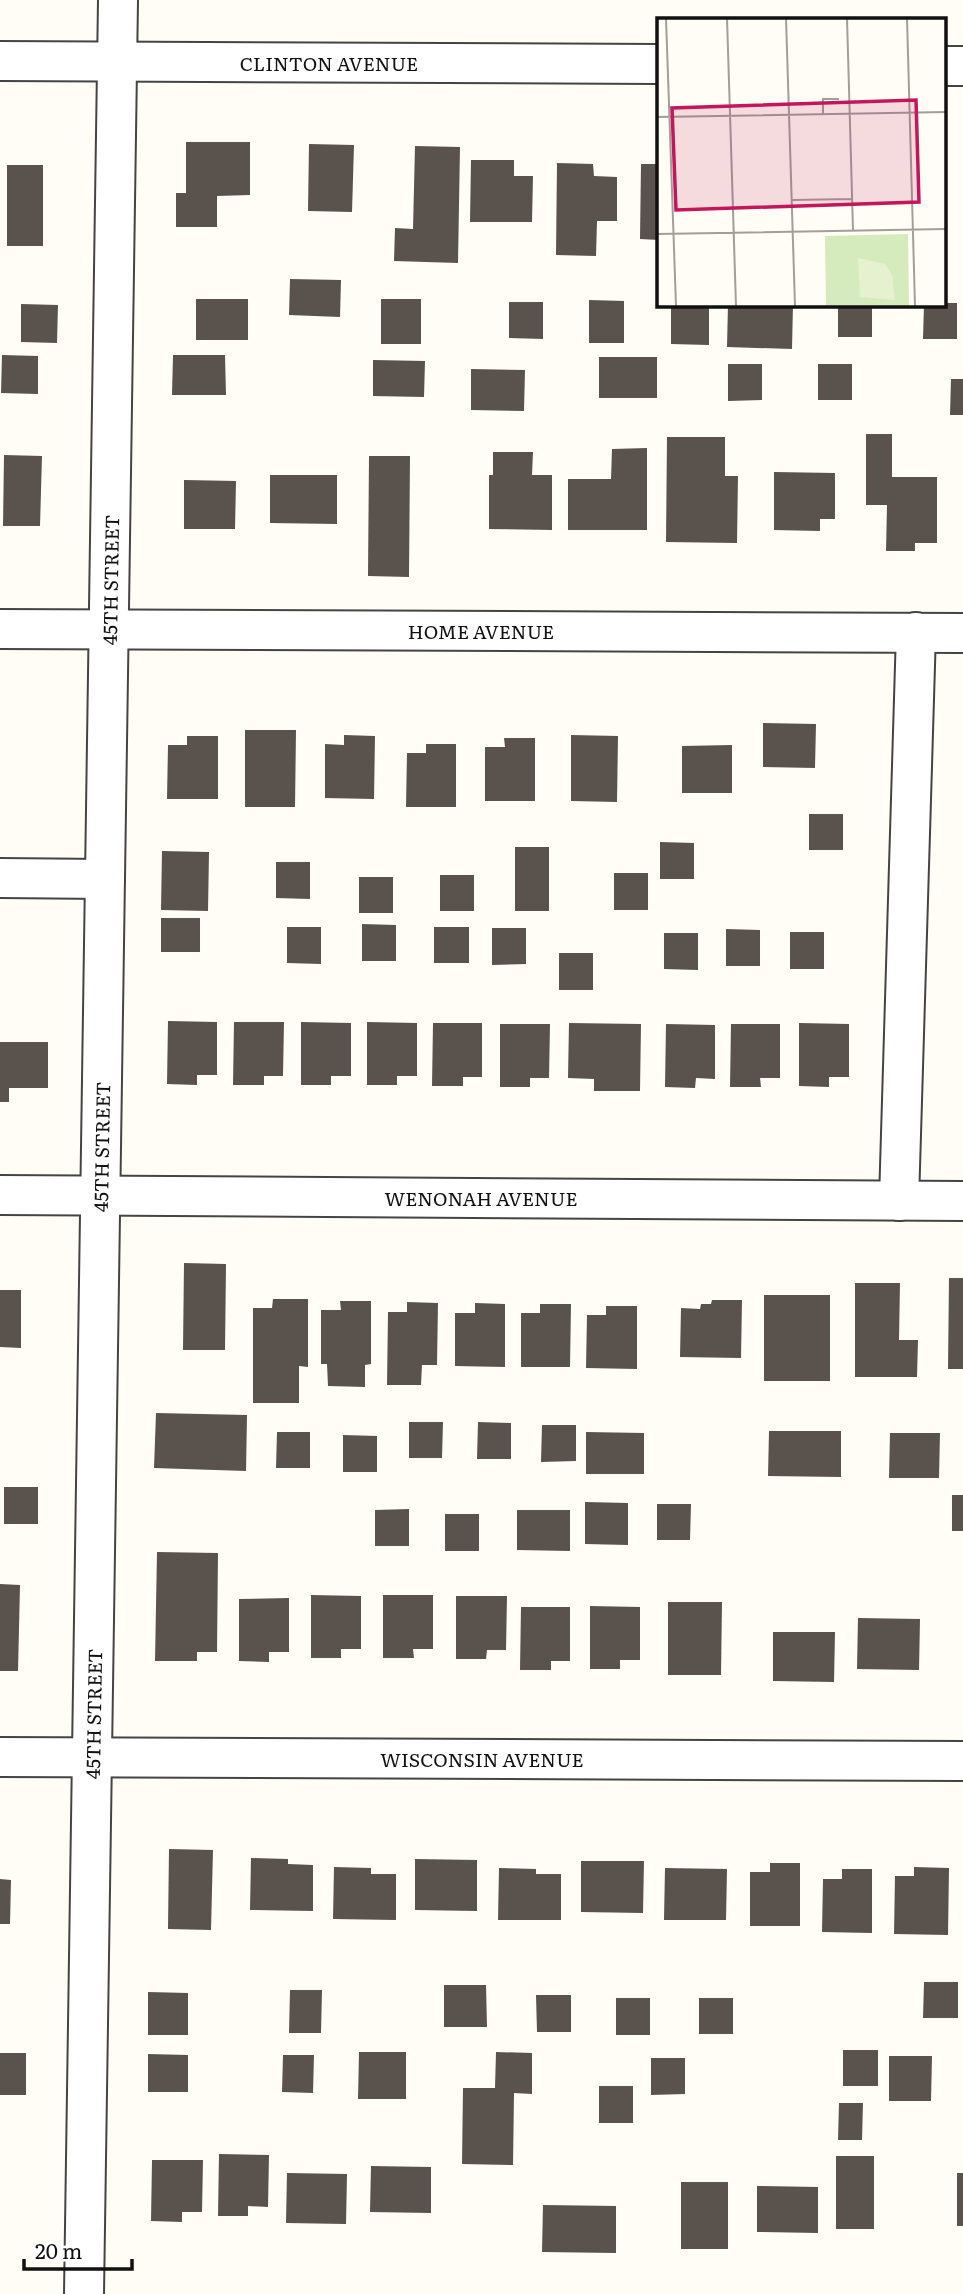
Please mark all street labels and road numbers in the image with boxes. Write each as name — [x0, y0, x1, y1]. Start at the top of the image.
street label: CLINTON AVENUE — [240, 49, 418, 77]
street label: 45TH STREET — [95, 515, 125, 645]
street label: HOME AVENUE — [408, 617, 554, 645]
street label: 45TH STREET — [86, 1082, 116, 1212]
street label: WENONAH AVENUE — [385, 1184, 577, 1212]
street label: 45TH STREET — [78, 1649, 108, 1779]
street label: WISCONSIN AVENUE — [380, 1745, 584, 1773]

